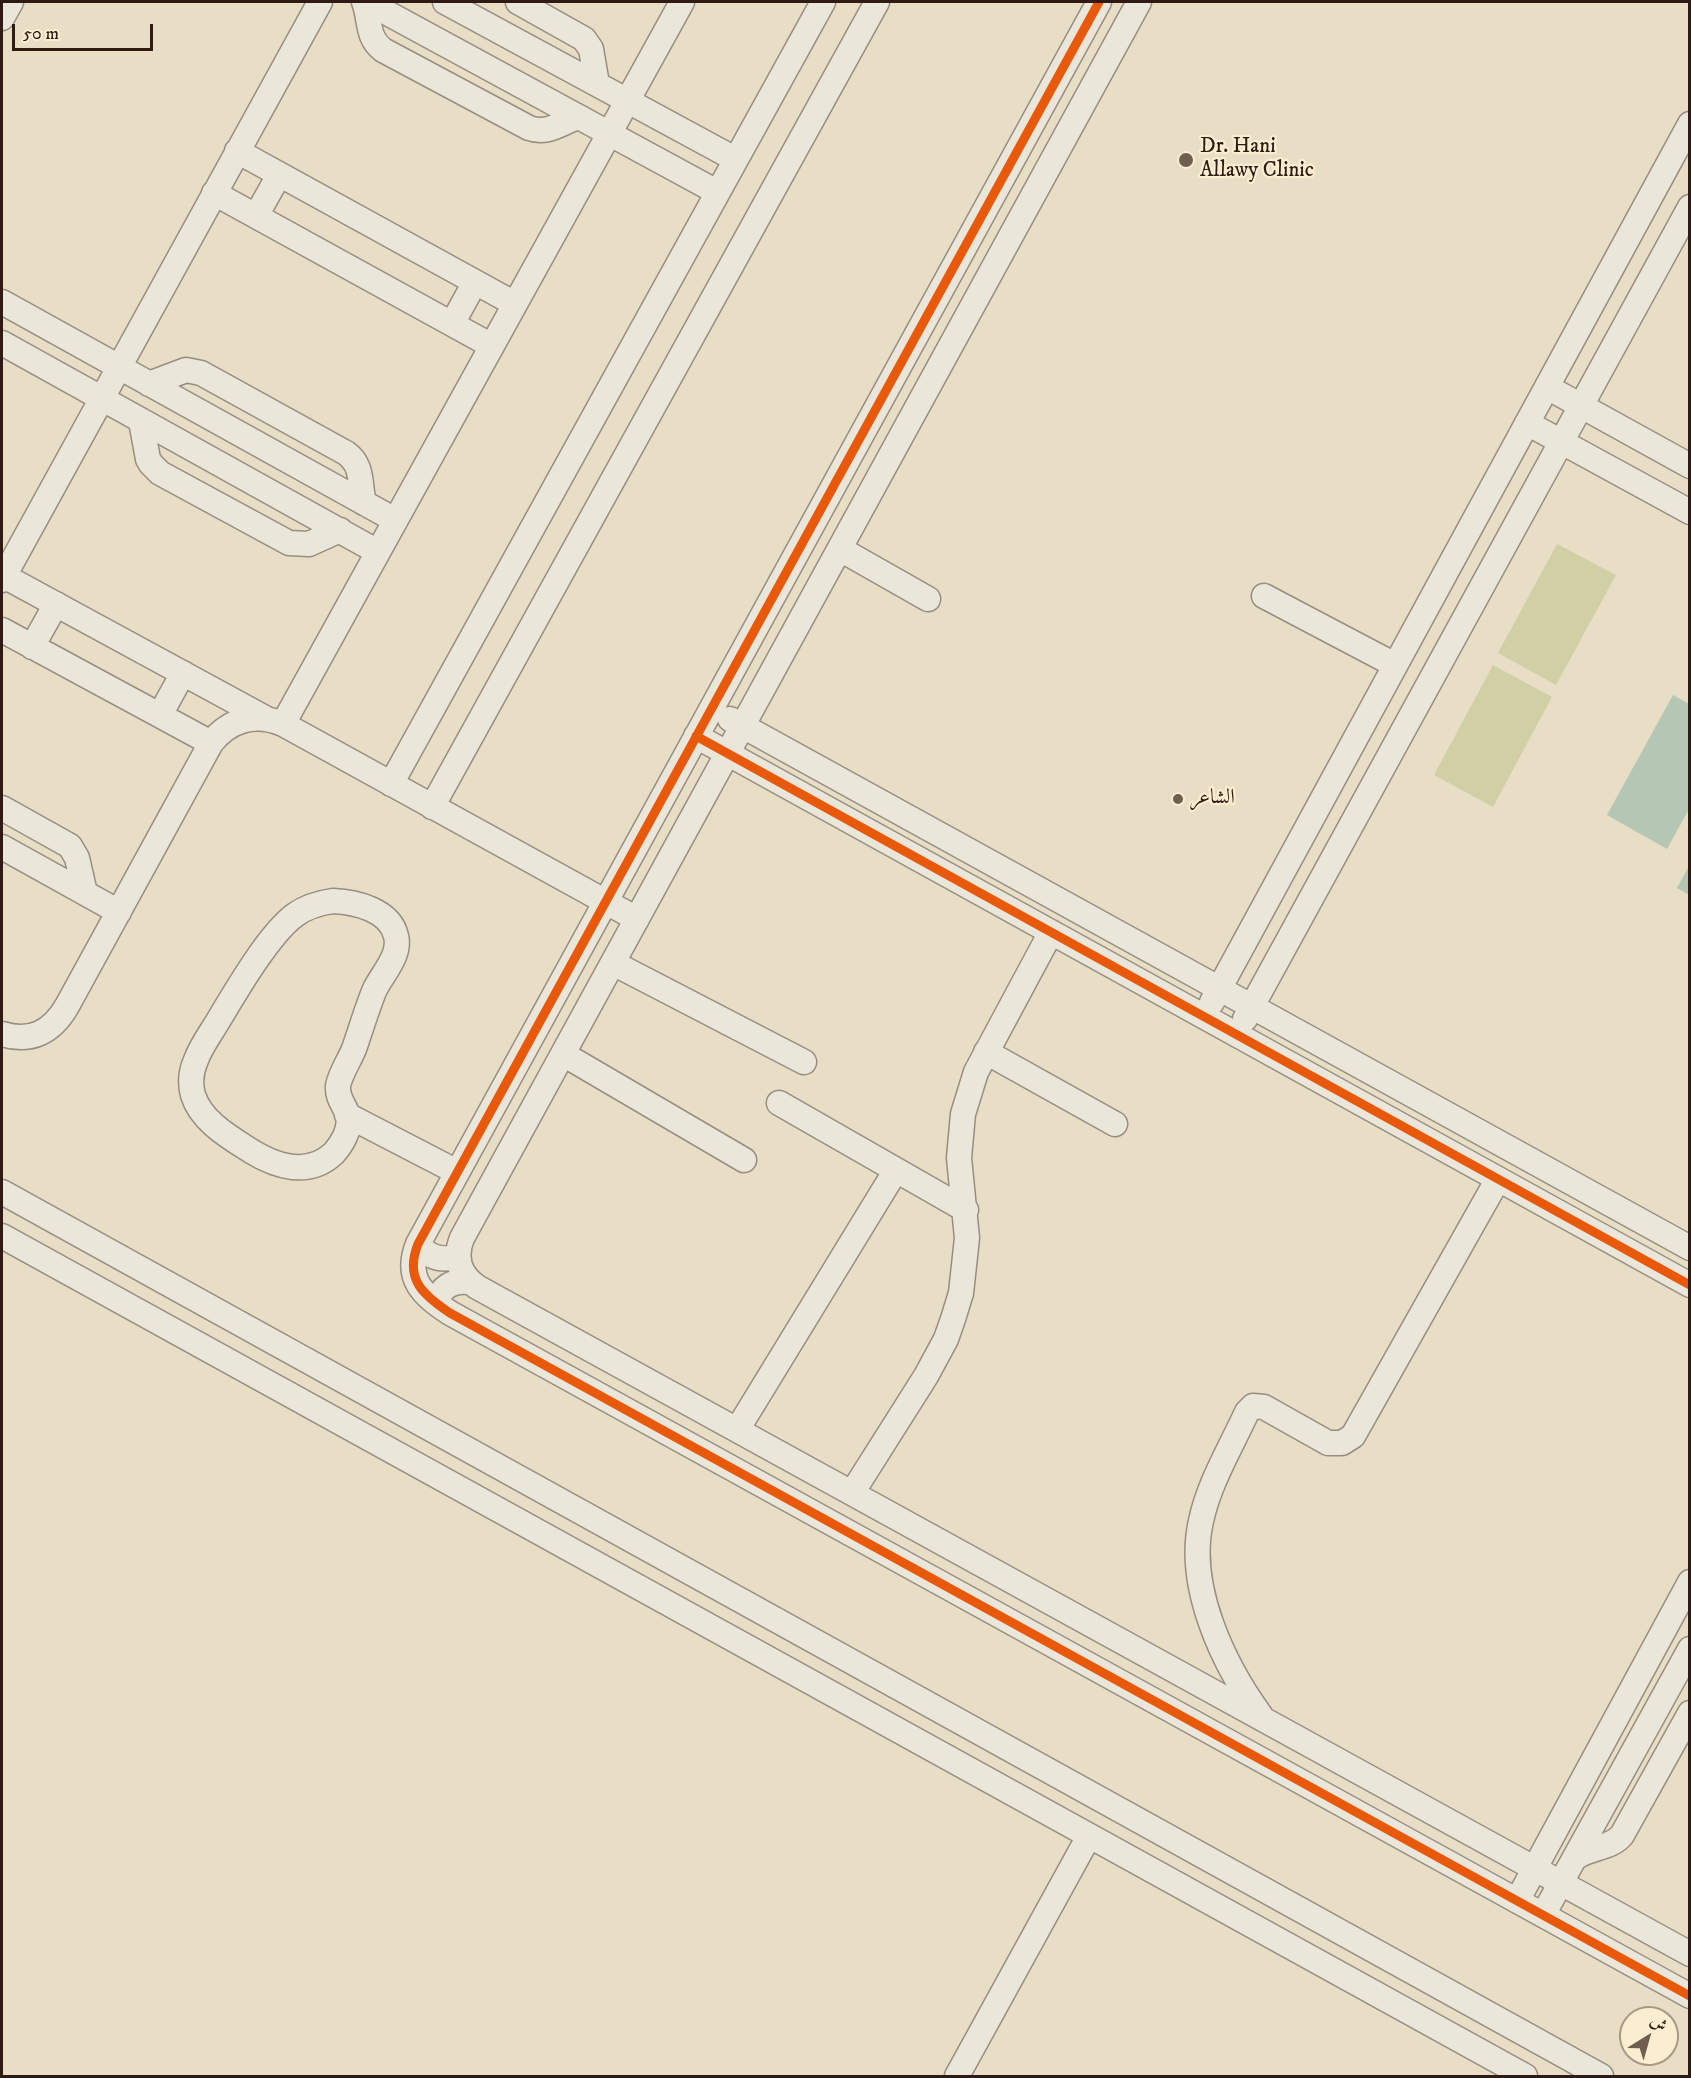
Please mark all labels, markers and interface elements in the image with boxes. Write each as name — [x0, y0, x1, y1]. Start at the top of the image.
scale bar — [15, 12, 156, 50]
text: 50 m — [23, 23, 59, 45]
place label: Dr. Hani Allawy Clinic — [1200, 135, 1314, 185]
marker: Dr. Hani Allawy Clinic — [1177, 151, 1195, 169]
place label: الشاعر — [1190, 786, 1235, 812]
marker: الشاعر — [1171, 792, 1185, 806]
north arrow — [1619, 2006, 1679, 2066]
text: ش — [1646, 2010, 1671, 2036]

